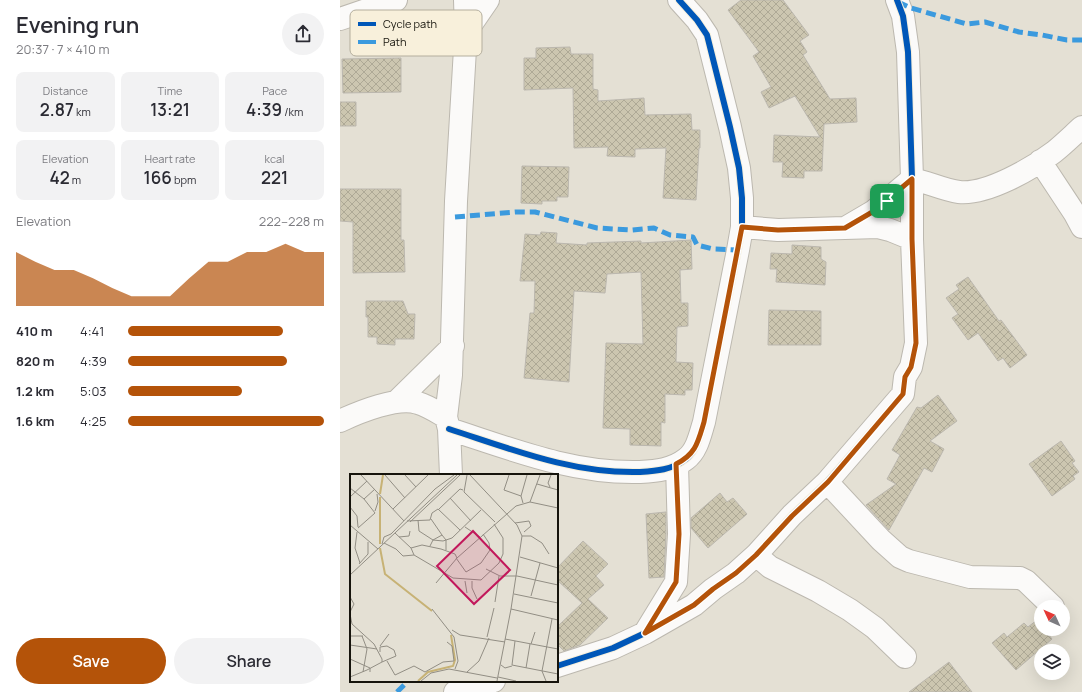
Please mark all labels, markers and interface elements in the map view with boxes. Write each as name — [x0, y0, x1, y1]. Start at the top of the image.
text: Evening run — [16, 10, 139, 40]
legend — [350, 10, 482, 56]
button: share — [282, 13, 324, 55]
text: Cycle path — [383, 16, 437, 31]
text: Path — [383, 34, 406, 49]
text: 20:37 · 7 × 410 m — [16, 40, 109, 58]
text: Distance — [43, 83, 88, 98]
text: Time — [158, 83, 182, 98]
text: Pace — [262, 83, 287, 98]
text: 2.87 — [40, 98, 74, 121]
text: 13:21 — [150, 98, 190, 121]
text: 4:39 — [246, 98, 282, 121]
text: km — [74, 104, 91, 119]
text: /km — [282, 104, 303, 119]
text: Elevation — [42, 151, 89, 166]
text: Heart rate — [144, 151, 196, 166]
text: kcal — [265, 151, 285, 166]
text: 42 — [49, 166, 70, 189]
text: 166 — [144, 166, 172, 189]
text: 221 — [261, 166, 288, 189]
text: m — [70, 172, 81, 187]
text: bpm — [172, 172, 196, 187]
pin — [870, 184, 904, 218]
icon: arrive — [876, 190, 898, 212]
text: Elevation — [16, 212, 71, 230]
text: 222–228 m — [259, 212, 324, 230]
text: 410 m — [16, 322, 52, 340]
text: 4:41 — [80, 322, 104, 340]
text: 820 m — [16, 352, 55, 370]
text: 4:39 — [80, 352, 107, 370]
text: 1.2 km — [16, 382, 54, 400]
text: 5:03 — [80, 382, 107, 400]
text: 1.6 km — [16, 412, 54, 430]
text: 4:25 — [80, 412, 106, 430]
inset map — [350, 474, 558, 682]
north arrow — [1034, 600, 1070, 636]
map controls — [1034, 600, 1070, 680]
button: Save — [16, 638, 166, 684]
button: Share — [174, 638, 324, 684]
button: layers — [1034, 644, 1070, 680]

